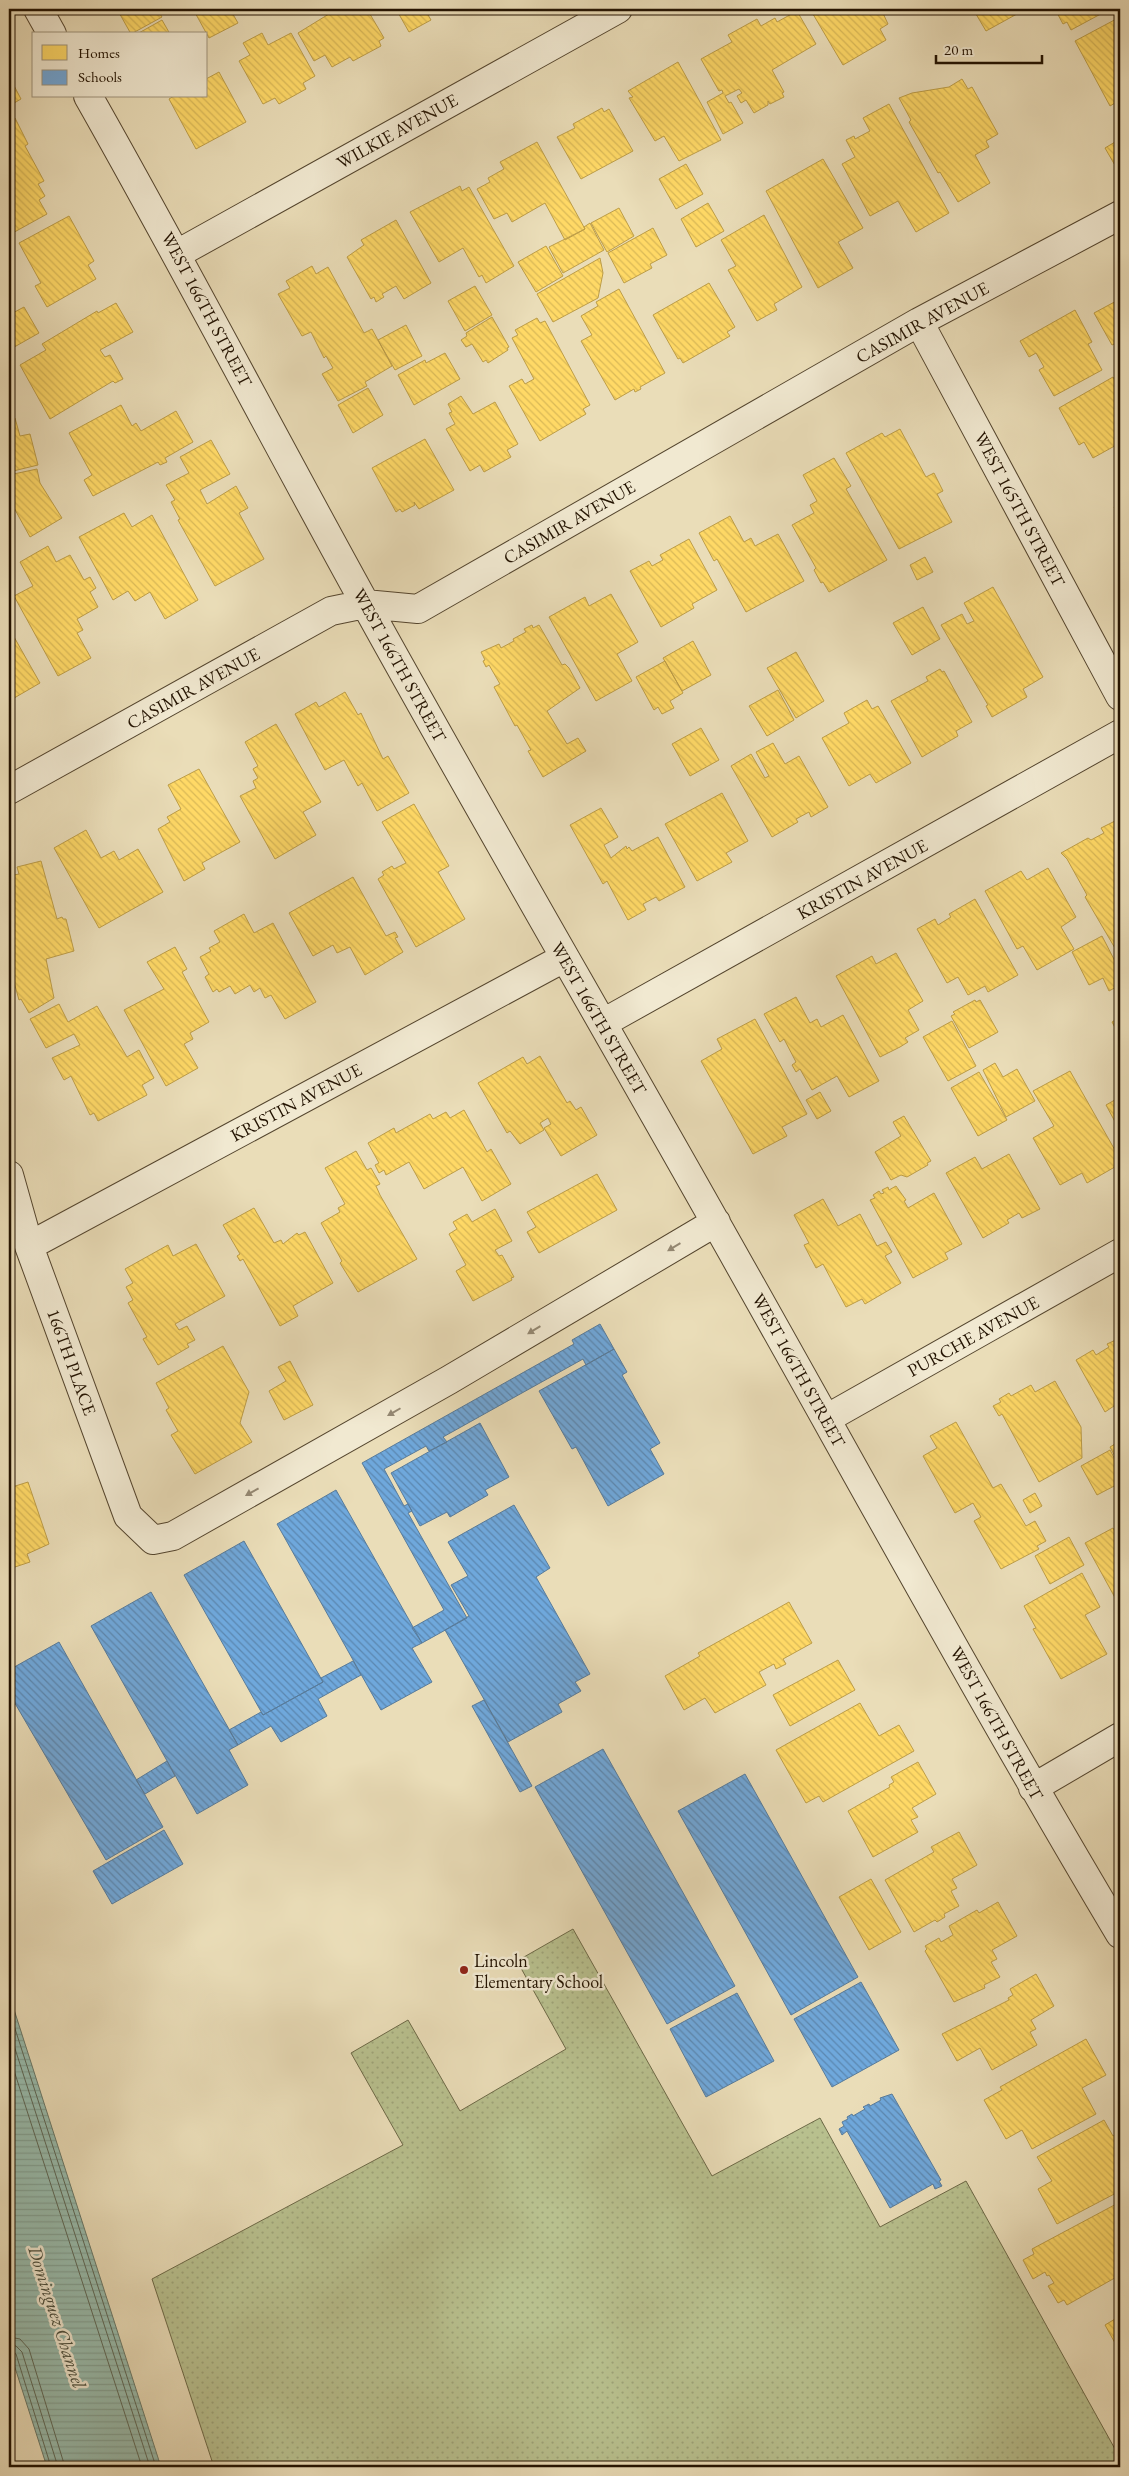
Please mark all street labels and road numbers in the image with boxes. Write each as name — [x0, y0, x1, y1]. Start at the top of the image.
street label: WILKIE AVENUE — [332, 88, 462, 174]
street label: WEST 166TH STREET — [156, 227, 258, 391]
street label: CASIMIR AVENUE — [852, 276, 992, 368]
street label: WEST 165TH STREET — [969, 427, 1071, 591]
street label: CASIMIR AVENUE — [499, 475, 639, 569]
street label: WEST 166TH STREET — [348, 584, 452, 747]
street label: CASIMIR AVENUE — [123, 642, 263, 734]
street label: KRISTIN AVENUE — [793, 834, 931, 924]
street label: WEST 166TH STREET — [546, 938, 653, 1099]
street label: KRISTIN AVENUE — [226, 1058, 366, 1146]
street label: WEST 166TH STREET — [747, 1289, 851, 1452]
street label: PURCHE AVENUE — [903, 1290, 1043, 1382]
street label: 166TH PLACE — [42, 1306, 102, 1418]
street label: WEST 166TH STREET — [945, 1642, 1049, 1805]

